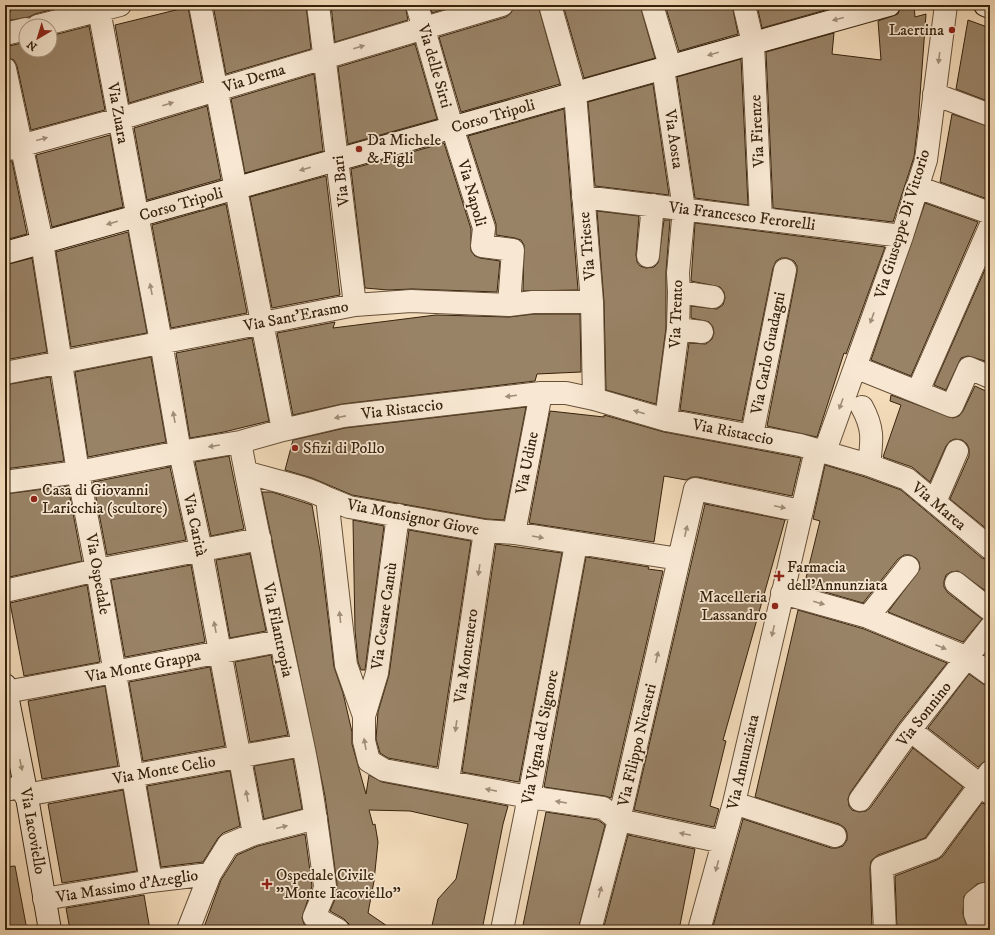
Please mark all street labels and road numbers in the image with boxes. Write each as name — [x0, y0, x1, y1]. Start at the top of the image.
street label: Via delle Sirti — [413, 21, 457, 110]
street label: Via Derna — [220, 59, 288, 97]
street label: Via Zuara — [103, 80, 133, 145]
street label: Via Firenze — [745, 94, 769, 169]
street label: Corso Tripoli — [449, 95, 537, 137]
street label: Via Aosta — [660, 107, 688, 170]
street label: Via Giuseppe Di Vittorio — [870, 147, 934, 302]
street label: Via Bari — [328, 154, 354, 209]
street label: Via Napoli — [453, 156, 491, 229]
street label: Corso Tripoli — [137, 183, 225, 225]
street label: Via Francesco Ferorelli — [667, 197, 816, 235]
street label: Via Trieste — [574, 211, 600, 282]
street label: Via Trento — [665, 279, 687, 350]
street label: Via Carlo Guadagni — [746, 290, 790, 417]
street label: Via Sant'Erasmo — [241, 296, 350, 336]
street label: Via Ristaccio — [359, 394, 444, 424]
street label: Via Ristaccio — [690, 414, 775, 450]
street label: Via Udine — [511, 430, 543, 497]
street label: Via Marea — [907, 477, 971, 535]
street label: Via Carità — [178, 491, 211, 558]
street label: Via Monsignor Giove — [344, 494, 481, 540]
street label: Via Ospedale — [81, 531, 115, 616]
street label: Via Cesare Cantù — [366, 561, 401, 672]
street label: Via Filantropia — [258, 580, 298, 679]
street label: Via Montenero — [449, 607, 483, 706]
street label: Via Monte Grappa — [83, 645, 202, 687]
street label: Via Vigna del Signore — [517, 668, 563, 807]
street label: Via Sonnino — [892, 677, 956, 751]
street label: Via Filippo Nicastri — [613, 682, 661, 809]
street label: Via Annunziata — [722, 712, 764, 813]
street label: Via Monte Celio — [110, 751, 217, 789]
street label: Via Iacoviello — [15, 785, 50, 876]
street label: Via Massimo d'Azeglio — [54, 865, 200, 907]

